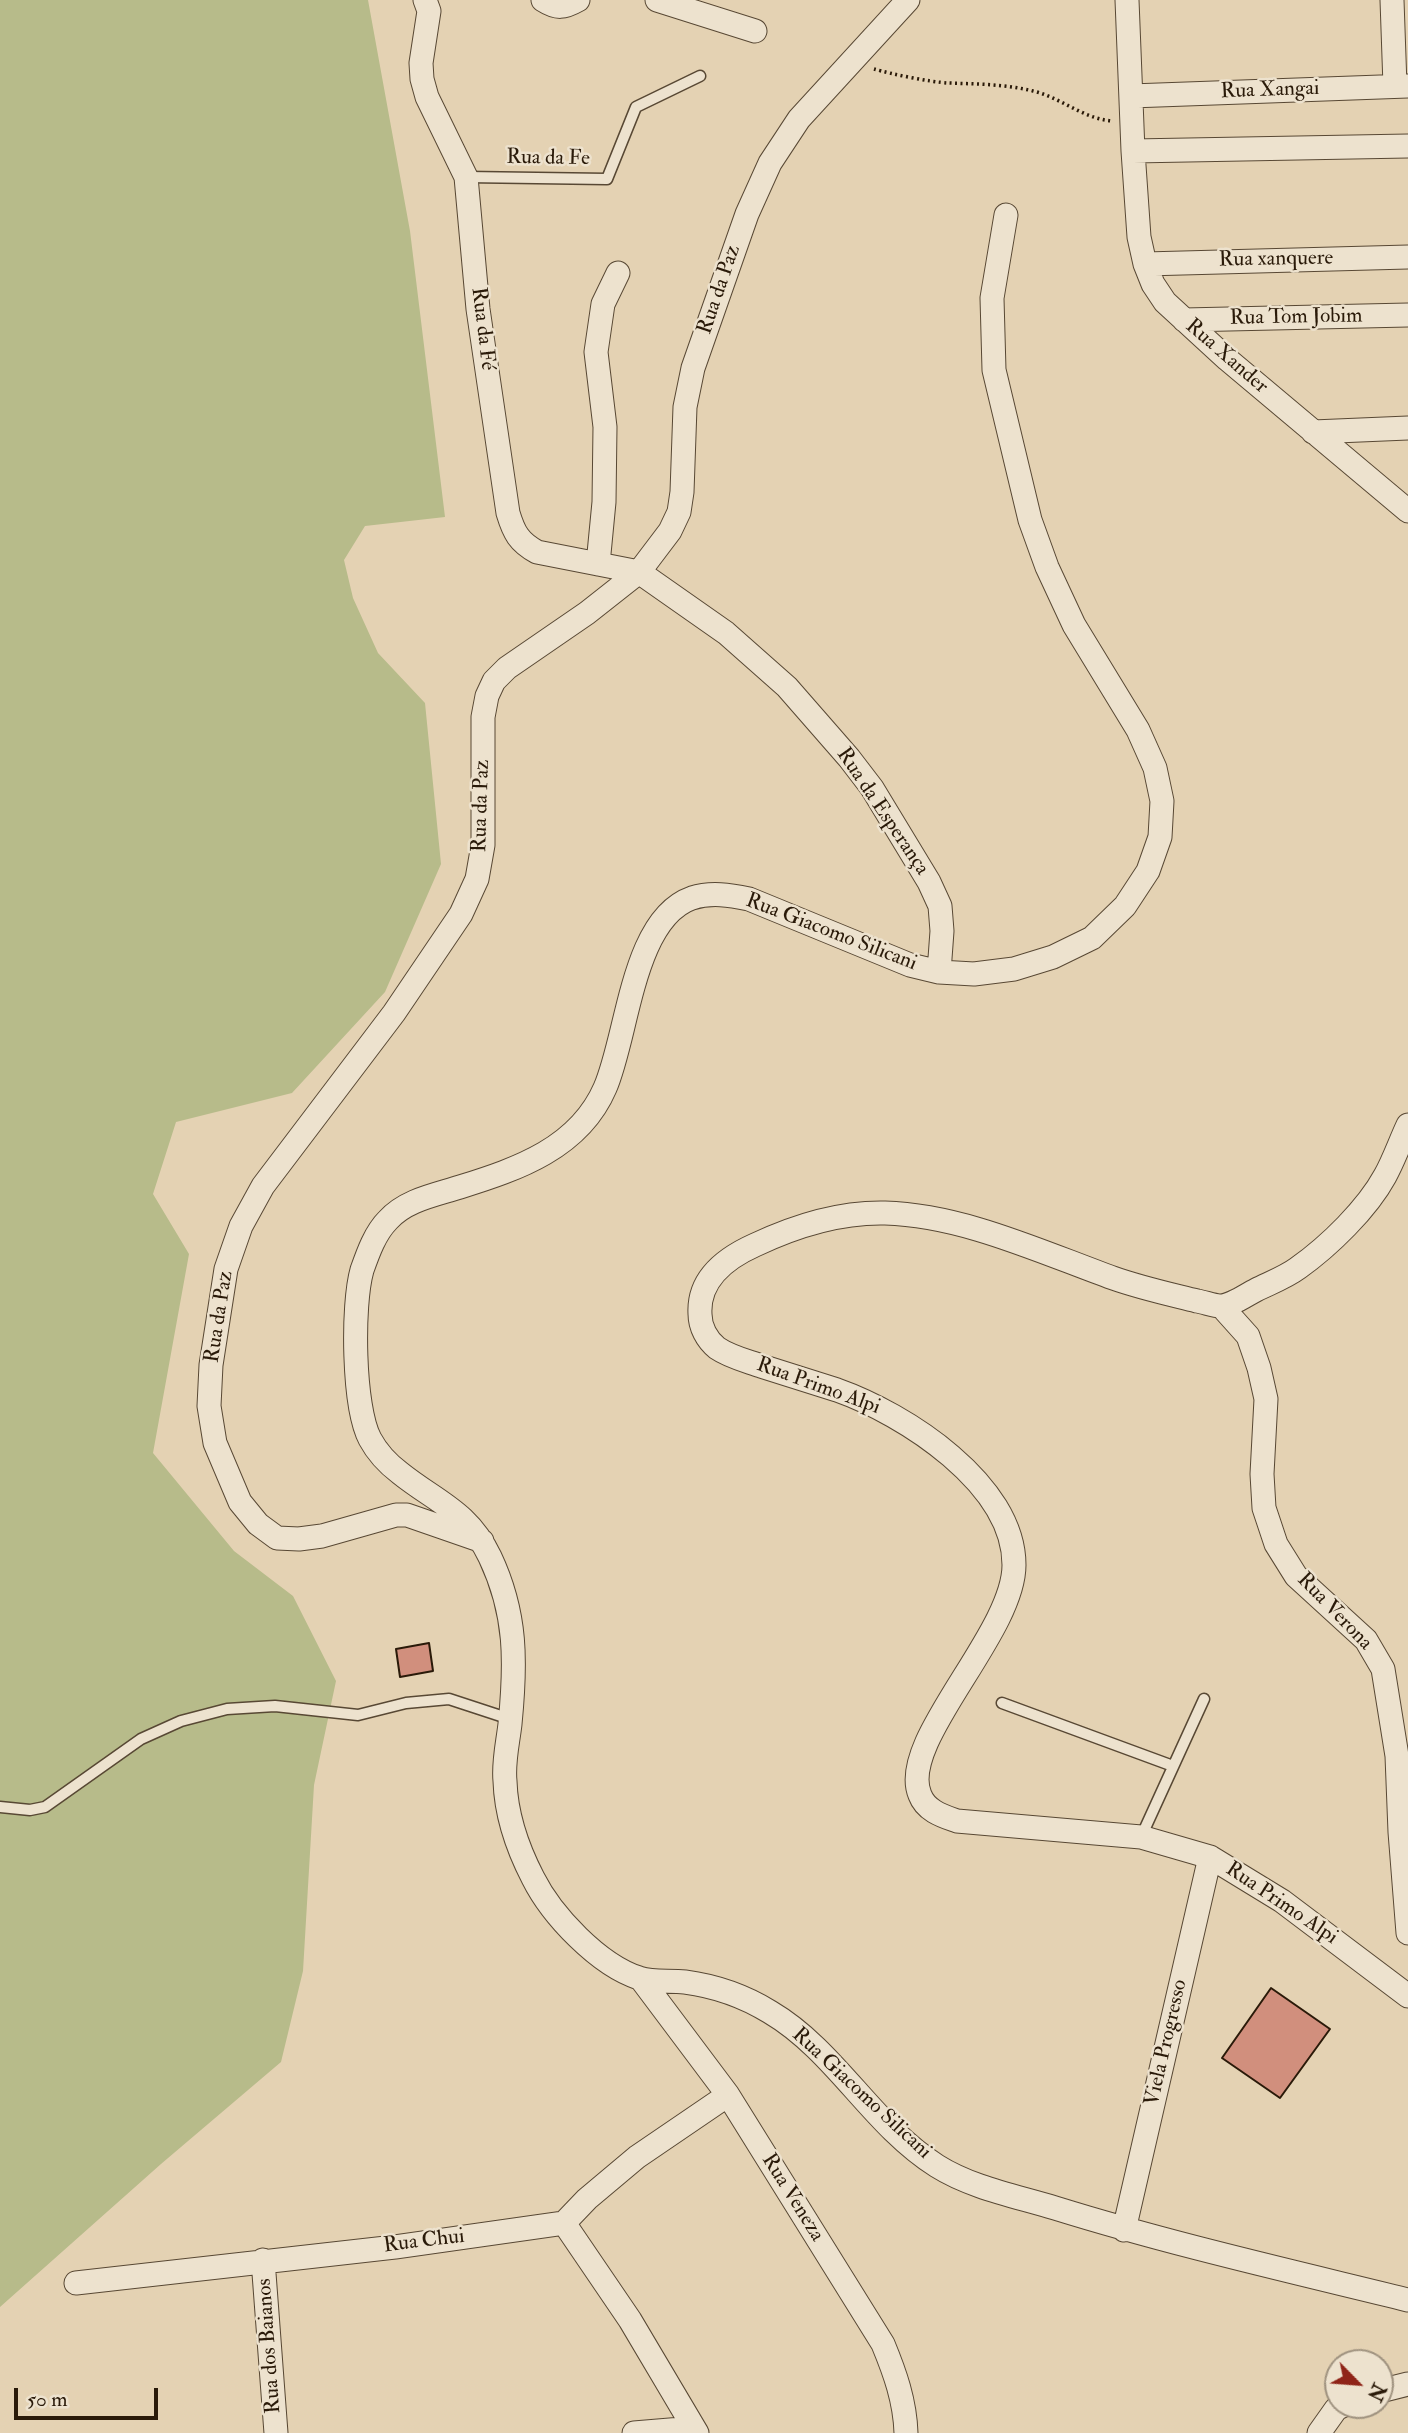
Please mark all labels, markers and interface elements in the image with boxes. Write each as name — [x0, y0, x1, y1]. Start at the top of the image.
street label: Rua Xangai — [1220, 77, 1320, 105]
street label: Rua da Fe — [506, 146, 590, 172]
street label: Rua da Paz — [693, 242, 747, 338]
street label: Rua xanquere — [1218, 246, 1334, 274]
street label: Rua da Fé — [464, 286, 500, 372]
street label: Rua Tom Jobim — [1229, 304, 1363, 332]
street label: Rua Xander — [1179, 314, 1273, 400]
street label: Rua da Esperança — [830, 744, 934, 880]
street label: Rua da Paz — [468, 759, 496, 853]
street label: Rua Giacomo Silicani — [742, 889, 920, 977]
street label: Rua da Paz — [200, 1269, 240, 1365]
street label: Rua Primo Alpi — [753, 1353, 883, 1421]
street label: Rua Verona — [1291, 1568, 1377, 1656]
street label: Rua Primo Alpi — [1220, 1857, 1342, 1951]
street label: Viela Progresso — [1140, 1977, 1194, 2109]
street label: Rua Giacomo Silicani — [786, 2023, 936, 2165]
street label: Rua Veneza — [755, 2149, 829, 2247]
street label: Rua Chui — [382, 2225, 466, 2259]
street label: Rua dos Baianos — [253, 2278, 287, 2414]
north arrow — [1324, 2349, 1394, 2419]
scale bar — [18, 2374, 161, 2418]
text: N — [1362, 2379, 1391, 2405]
text: 50 m — [27, 2386, 68, 2413]

